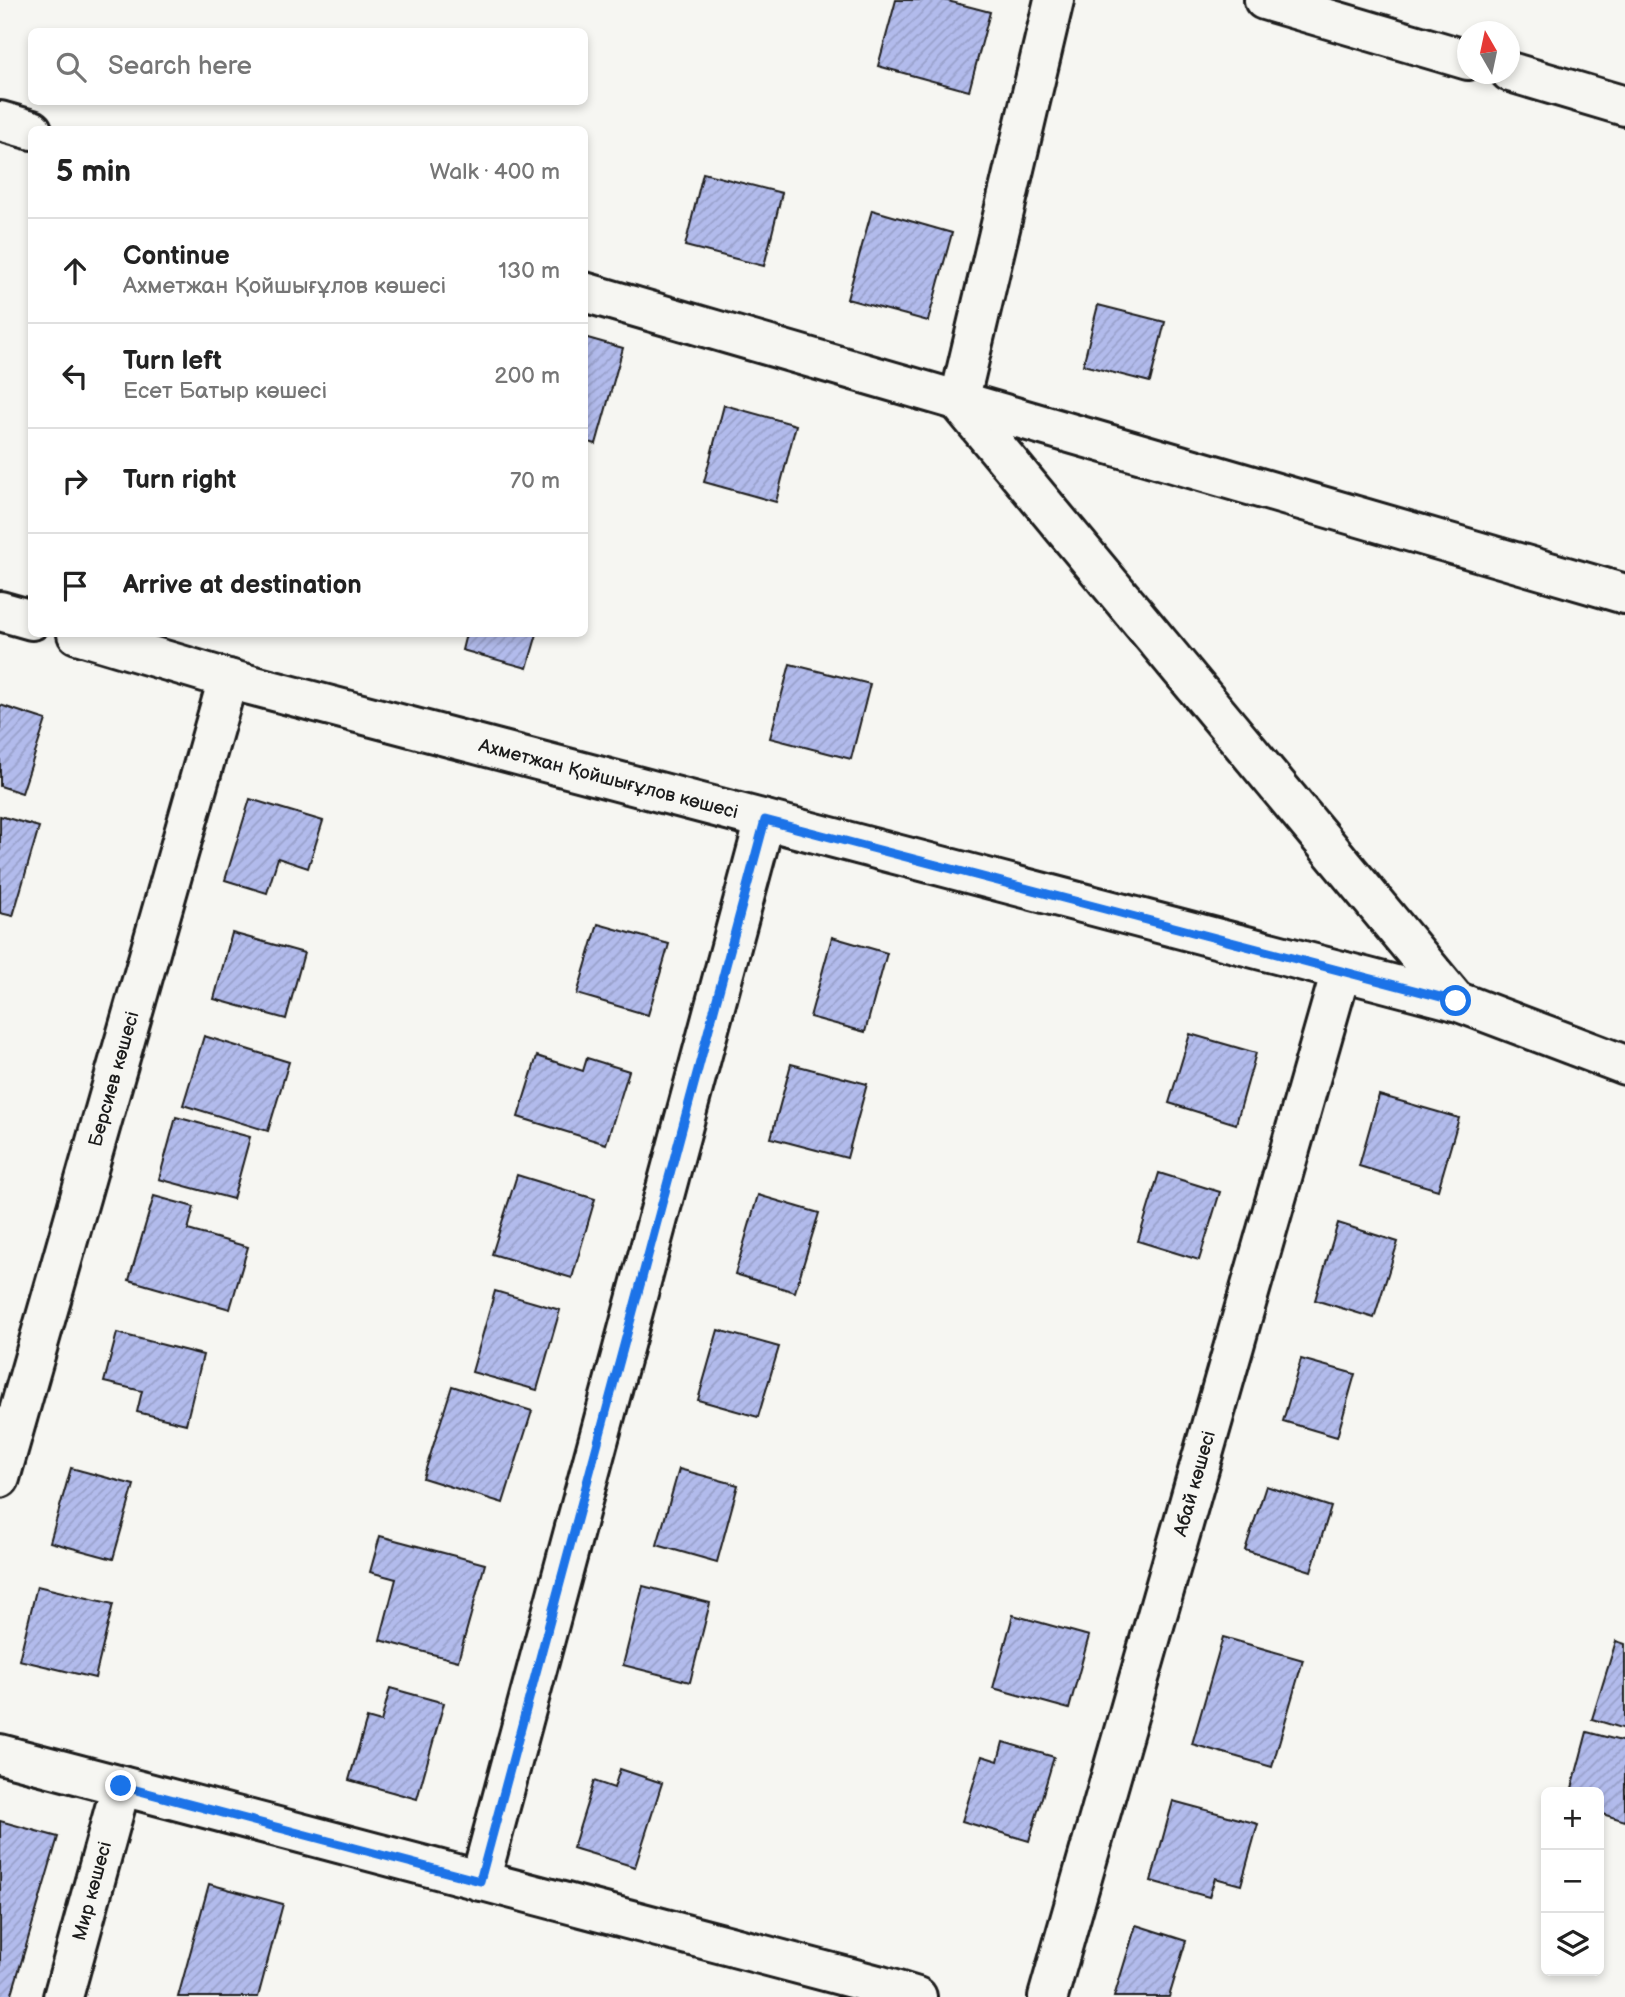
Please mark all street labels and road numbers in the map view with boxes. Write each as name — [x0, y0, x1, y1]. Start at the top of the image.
street label: Ахметжан Қойшығұлов көшесі — [475, 734, 741, 824]
street label: Берсиев көшесі — [84, 1009, 144, 1149]
street label: Абай көшесі — [1168, 1428, 1221, 1540]
street label: Мир көшесі — [68, 1839, 117, 1943]

